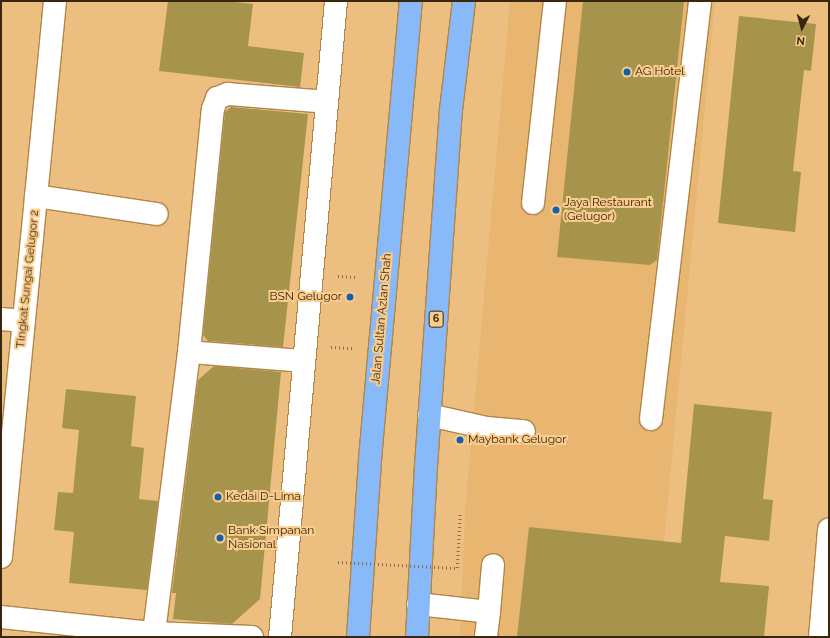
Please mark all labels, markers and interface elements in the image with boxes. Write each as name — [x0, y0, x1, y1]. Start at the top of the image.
north arrow — [782, 8, 822, 48]
text: N — [796, 34, 806, 47]
place label: AG Hotel — [635, 65, 684, 79]
marker: AG Hotel — [622, 67, 632, 77]
place label: Jaya Restaurant (Gelugor) — [564, 196, 652, 224]
marker: Jaya Restaurant (Gelugor) — [551, 205, 561, 215]
street label: Tingkat Sungai Gelugor 2 — [14, 209, 42, 349]
street label: Jalan Sultan Azlan Shah — [369, 253, 395, 385]
place label: BSN Gelugor — [270, 290, 342, 304]
marker: BSN Gelugor — [345, 292, 355, 302]
road number: 6 — [428, 310, 444, 328]
place label: Maybank Gelugor — [468, 433, 566, 447]
marker: Maybank Gelugor — [455, 435, 465, 445]
place label: Kedai D-Lima — [226, 490, 301, 504]
marker: Kedai D-Lima — [213, 492, 223, 502]
place label: Bank Simpanan Nasional — [228, 524, 314, 552]
marker: Bank Simpanan Nasional — [215, 533, 225, 543]

